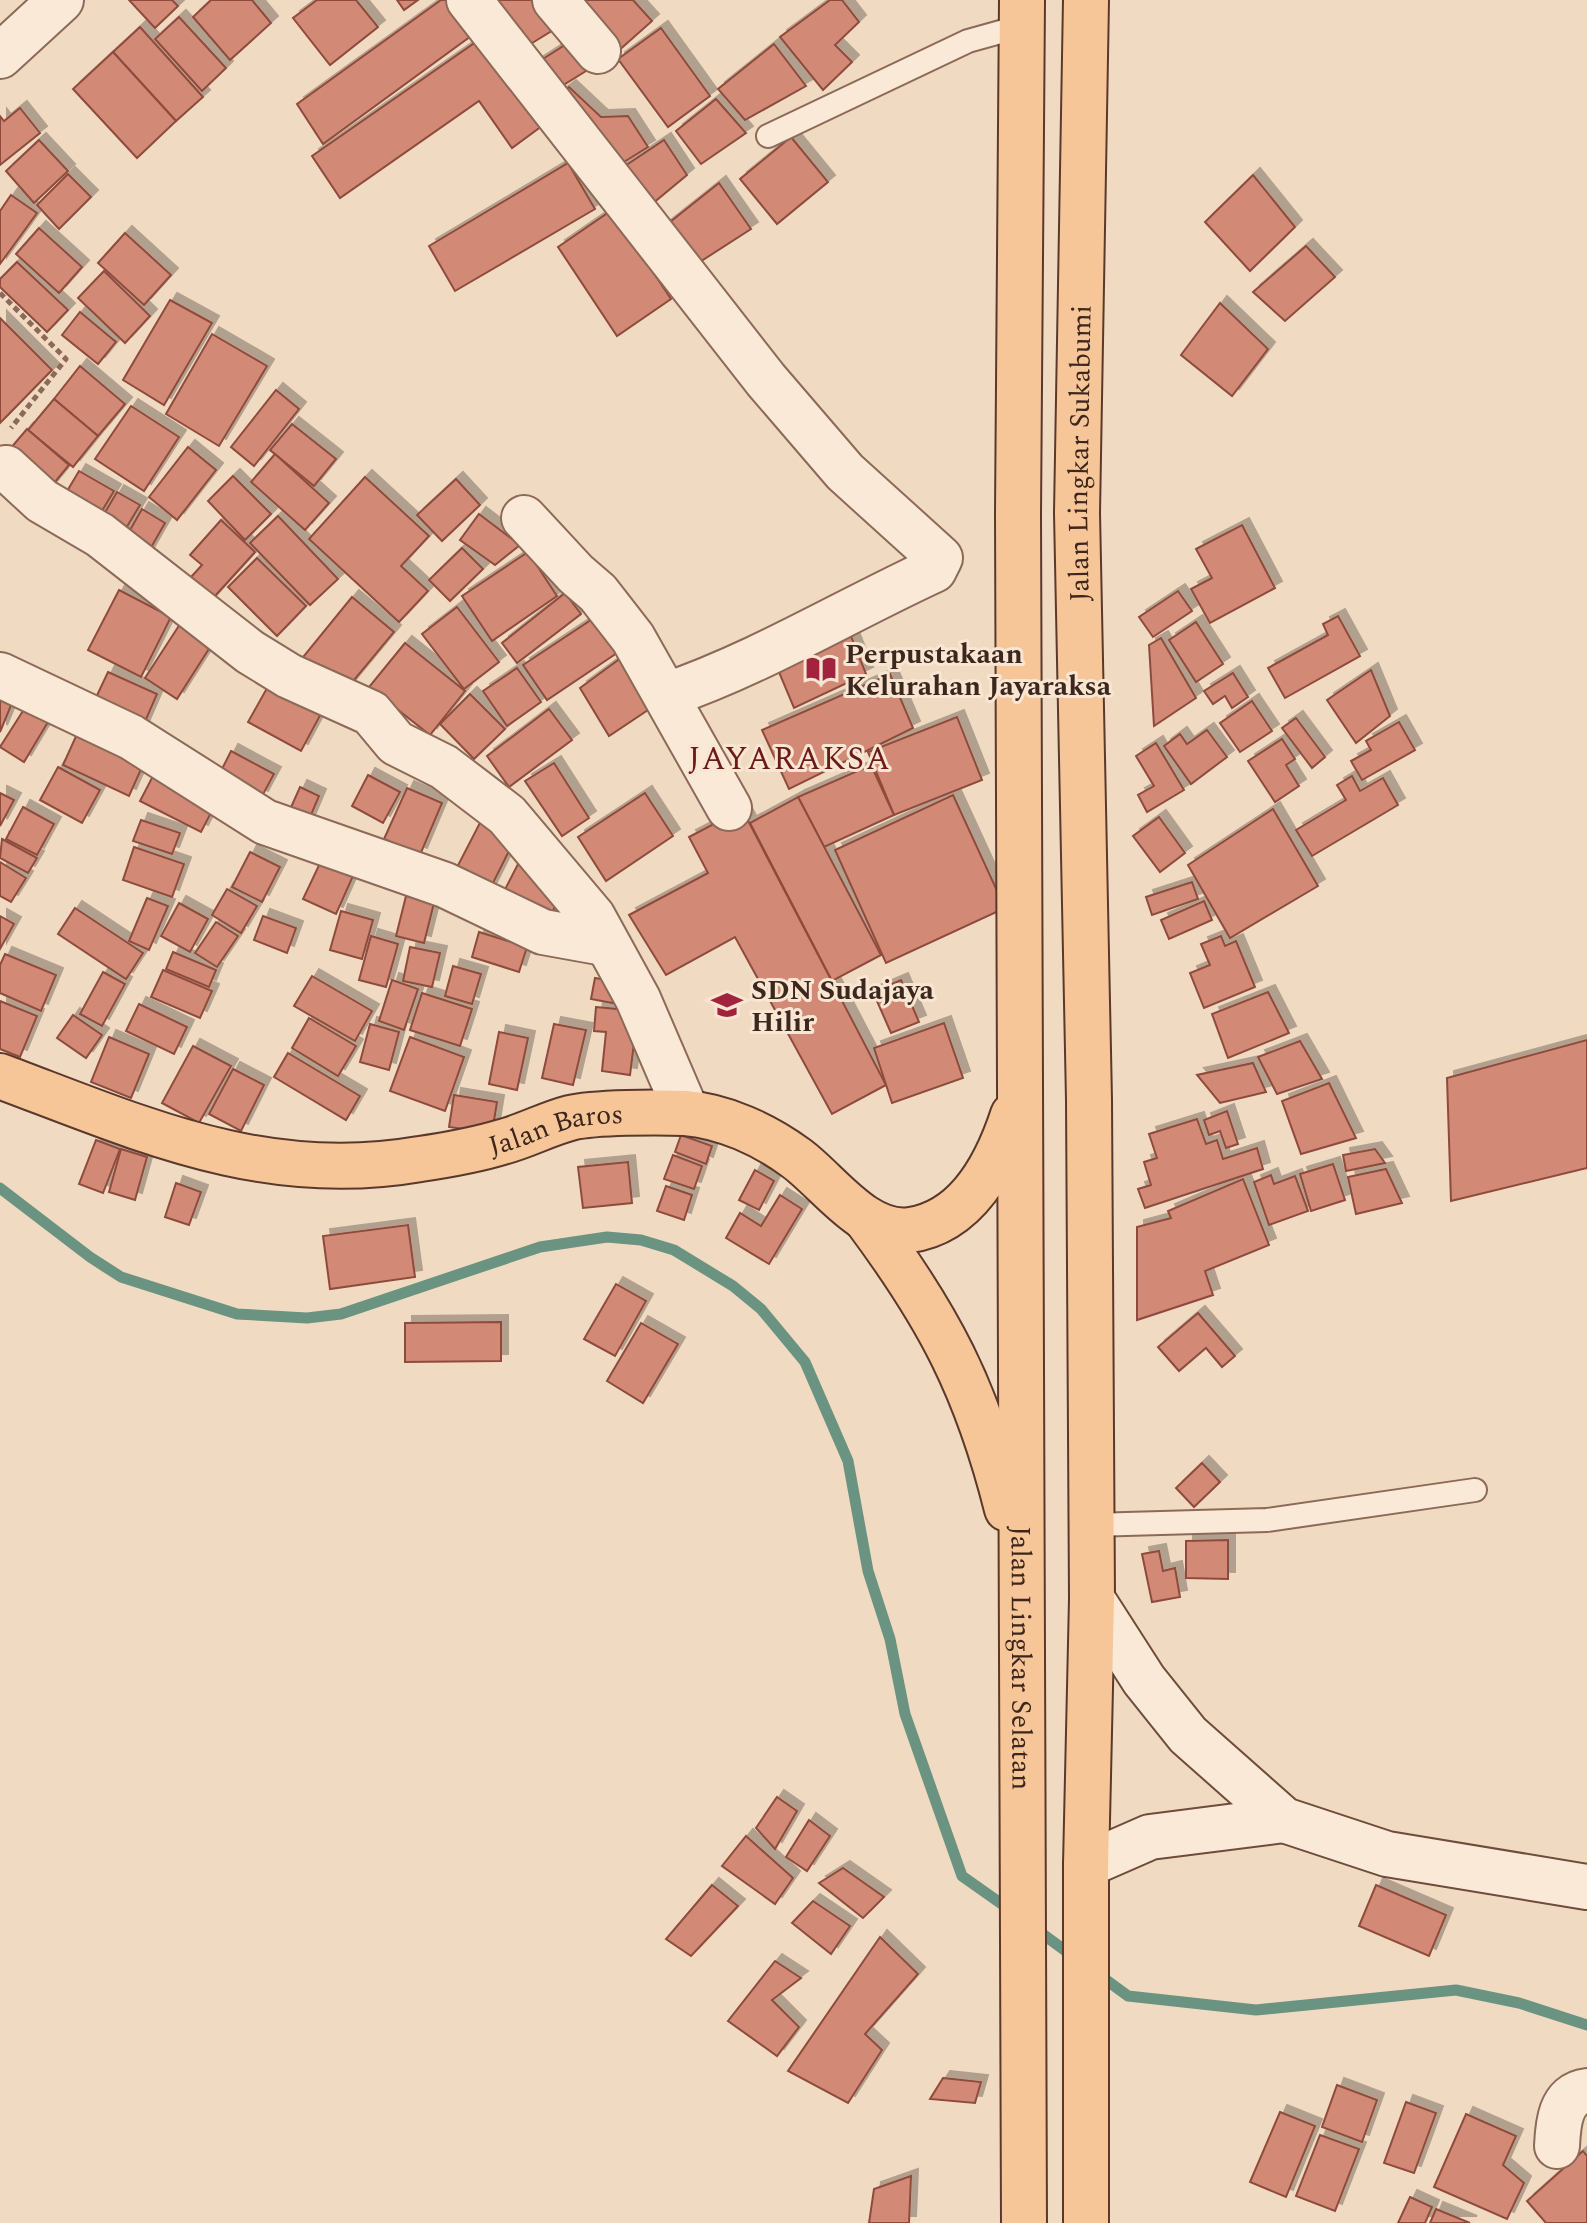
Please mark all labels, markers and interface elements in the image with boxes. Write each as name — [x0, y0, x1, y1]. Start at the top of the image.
street label: Jalan Lingkar Sukabumi — [1057, 304, 1104, 602]
place label: Perpustakaan Kelurahan Jayaraksa — [845, 633, 1112, 708]
library icon: Perpustakaan Kelurahan Jayaraksa — [804, 652, 838, 686]
district label: JAYARAKSA — [688, 735, 892, 784]
place label: SDN Sudajaya Hilir — [751, 969, 935, 1044]
school or university icon: SDN Sudajaya Hilir — [710, 988, 744, 1022]
street label: Jalan Baros — [483, 1093, 624, 1168]
street label: Jalan Lingkar Selatan — [999, 1526, 1042, 1790]

